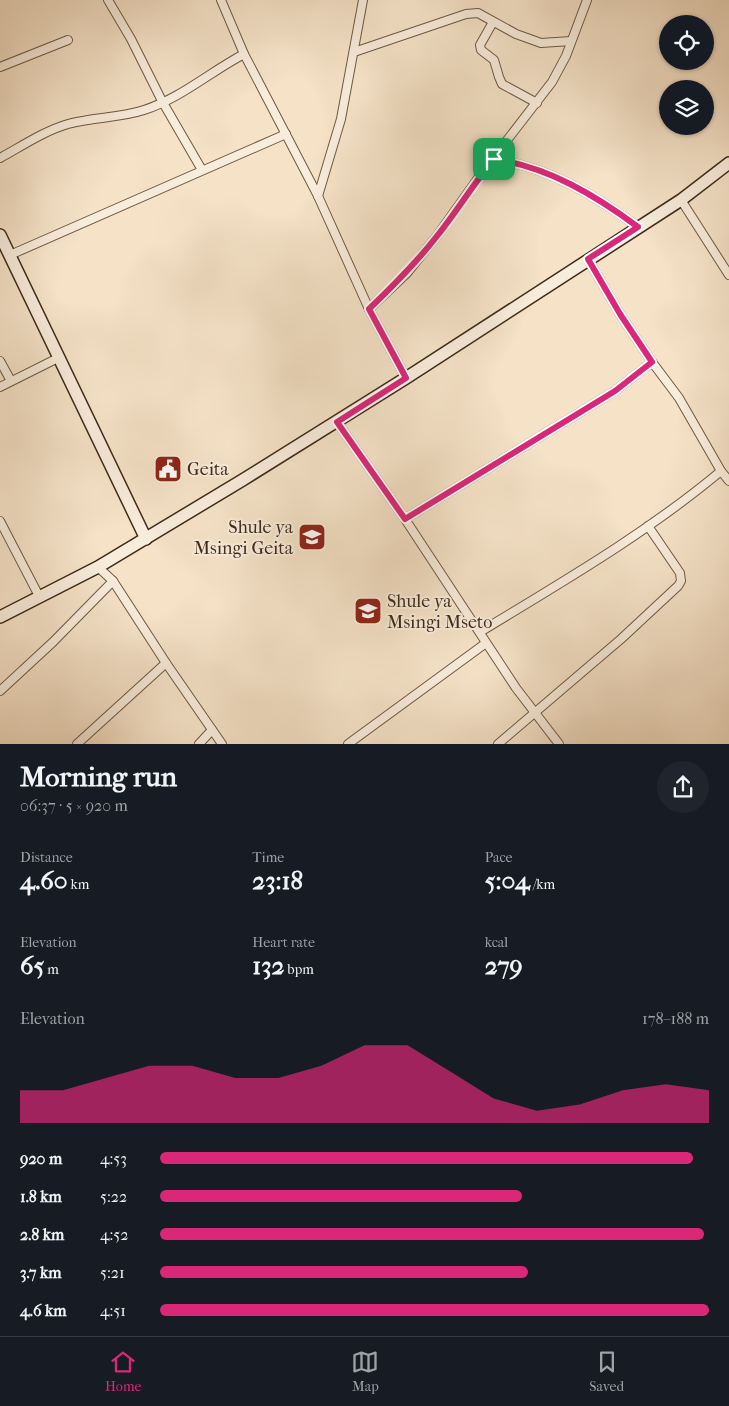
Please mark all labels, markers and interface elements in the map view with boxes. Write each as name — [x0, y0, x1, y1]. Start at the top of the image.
map controls — [659, 15, 714, 135]
button: locate — [659, 15, 714, 70]
button: layers — [659, 80, 714, 135]
pin — [473, 138, 515, 180]
icon: arrive — [480, 145, 508, 173]
public building icon: Geita — [153, 454, 183, 484]
place label: Geita — [187, 459, 229, 480]
place label: Shule ya Msingi Geita — [194, 517, 294, 559]
school or university icon: Shule ya Msingi Geita — [297, 522, 327, 552]
place label: Shule ya Msingi Mseto — [387, 591, 492, 633]
school or university icon: Shule ya Msingi Mseto — [353, 596, 383, 626]
text: Morning run — [20, 760, 177, 793]
button: share — [657, 761, 709, 813]
text: 06:37 · 5 × 920 m — [20, 796, 128, 815]
text: Distance — [20, 849, 73, 866]
text: Time — [252, 849, 284, 866]
text: Pace — [485, 849, 513, 866]
text: 4.60 — [20, 866, 68, 895]
text: 23:18 — [252, 866, 303, 895]
text: 5:04 — [485, 866, 530, 895]
text: km — [68, 876, 89, 893]
text: /km — [530, 876, 555, 893]
text: Elevation — [20, 934, 77, 951]
text: Heart rate — [252, 934, 315, 951]
text: kcal — [485, 934, 508, 951]
text: 65 — [20, 951, 44, 980]
text: 132 — [252, 951, 284, 980]
text: 279 — [485, 951, 523, 980]
text: m — [44, 961, 59, 978]
text: bpm — [284, 961, 314, 978]
text: Elevation — [20, 1009, 85, 1028]
text: 178–188 m — [642, 1009, 709, 1028]
text: 920 m — [20, 1149, 62, 1168]
text: 4:53 — [100, 1149, 127, 1168]
text: 1.8 km — [20, 1187, 62, 1206]
text: 5:22 — [100, 1187, 127, 1206]
text: 2.8 km — [20, 1225, 64, 1244]
text: 4:52 — [100, 1225, 128, 1244]
text: 3.7 km — [20, 1263, 61, 1282]
text: 5:21 — [100, 1263, 125, 1282]
text: 4.6 km — [20, 1301, 67, 1320]
text: 4:51 — [100, 1301, 126, 1320]
tab: Home — [105, 1348, 141, 1395]
tab: Map — [351, 1348, 379, 1395]
tab: Saved — [589, 1348, 624, 1395]

